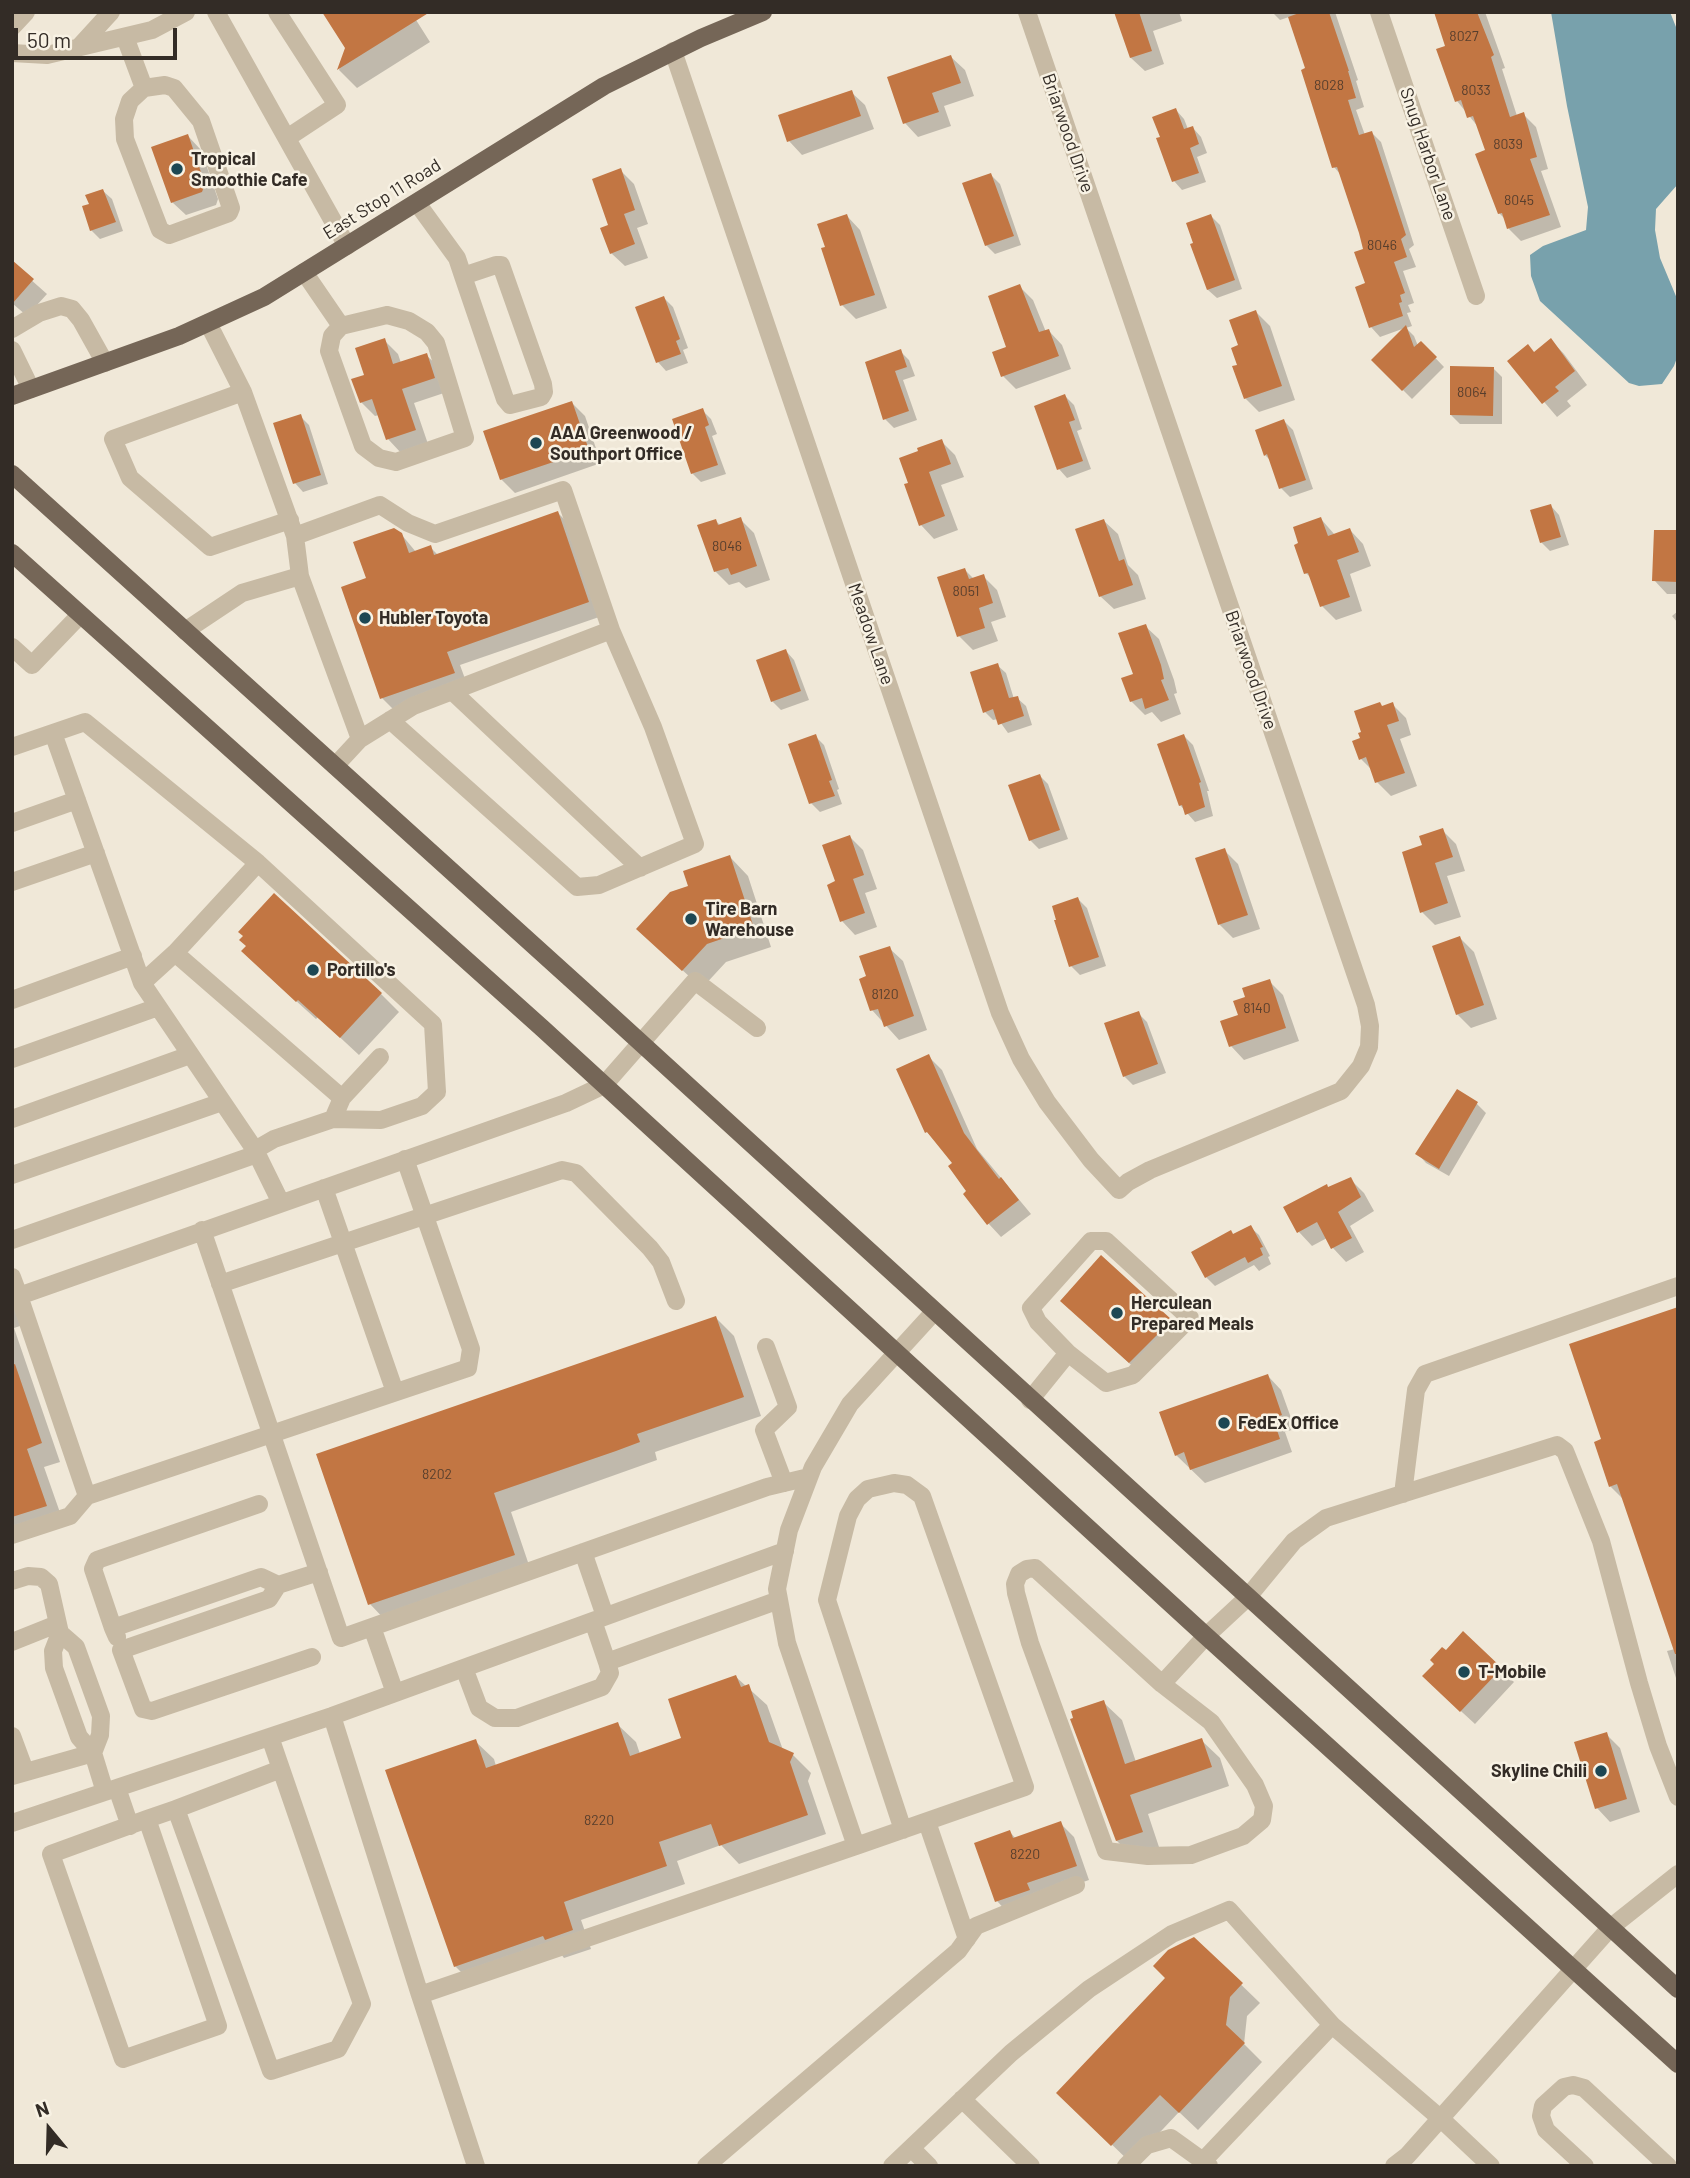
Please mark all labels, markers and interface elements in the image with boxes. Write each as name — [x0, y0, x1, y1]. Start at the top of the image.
scale bar — [18, 14, 180, 58]
text: 50 m — [27, 27, 71, 52]
house number: 8027 — [1449, 28, 1479, 44]
street label: Briarwood Drive — [1038, 71, 1098, 195]
house number: 8028 — [1314, 77, 1344, 93]
house number: 8033 — [1461, 82, 1491, 98]
street label: Snug Harbor Lane — [1395, 85, 1461, 223]
house number: 8039 — [1493, 136, 1523, 152]
place label: Tropical Smoothie Cafe — [191, 148, 308, 190]
street label: East Stop 11 Road — [319, 154, 445, 244]
marker: Tropical Smoothie Cafe — [169, 161, 185, 177]
house number: 8045 — [1504, 192, 1534, 208]
house number: 8046 — [1367, 237, 1397, 253]
house number: 8064 — [1457, 384, 1487, 400]
place label: AAA Greenwood / Southport Office — [550, 422, 692, 464]
marker: AAA Greenwood / Southport Office — [528, 435, 544, 451]
house number: 8046 — [712, 538, 742, 554]
street label: Meadow Lane — [844, 580, 898, 688]
house number: 8051 — [953, 583, 979, 599]
place label: Hubler Toyota — [379, 607, 488, 629]
street label: Briarwood Drive — [1221, 608, 1281, 732]
marker: Hubler Toyota — [357, 610, 373, 626]
place label: Tire Barn Warehouse — [705, 898, 794, 940]
marker: Tire Barn Warehouse — [683, 911, 699, 927]
place label: Portillo's — [327, 959, 396, 981]
marker: Portillo's — [305, 962, 321, 978]
house number: 8120 — [871, 986, 899, 1002]
house number: 8140 — [1243, 1000, 1271, 1016]
place label: Herculean Prepared Meals — [1131, 1292, 1254, 1334]
marker: Herculean Prepared Meals — [1109, 1305, 1125, 1321]
place label: FedEx Office — [1238, 1412, 1339, 1434]
marker: FedEx Office — [1216, 1415, 1232, 1431]
house number: 8202 — [422, 1466, 452, 1482]
place label: T-Mobile — [1478, 1661, 1546, 1683]
marker: T-Mobile — [1456, 1664, 1472, 1680]
place label: Skyline Chili — [1491, 1760, 1587, 1782]
marker: Skyline Chili — [1593, 1763, 1609, 1779]
house number: 8220 — [584, 1812, 614, 1828]
house number: 8220 — [1010, 1846, 1040, 1862]
north arrow — [14, 2094, 84, 2164]
text: N — [32, 2096, 52, 2122]

